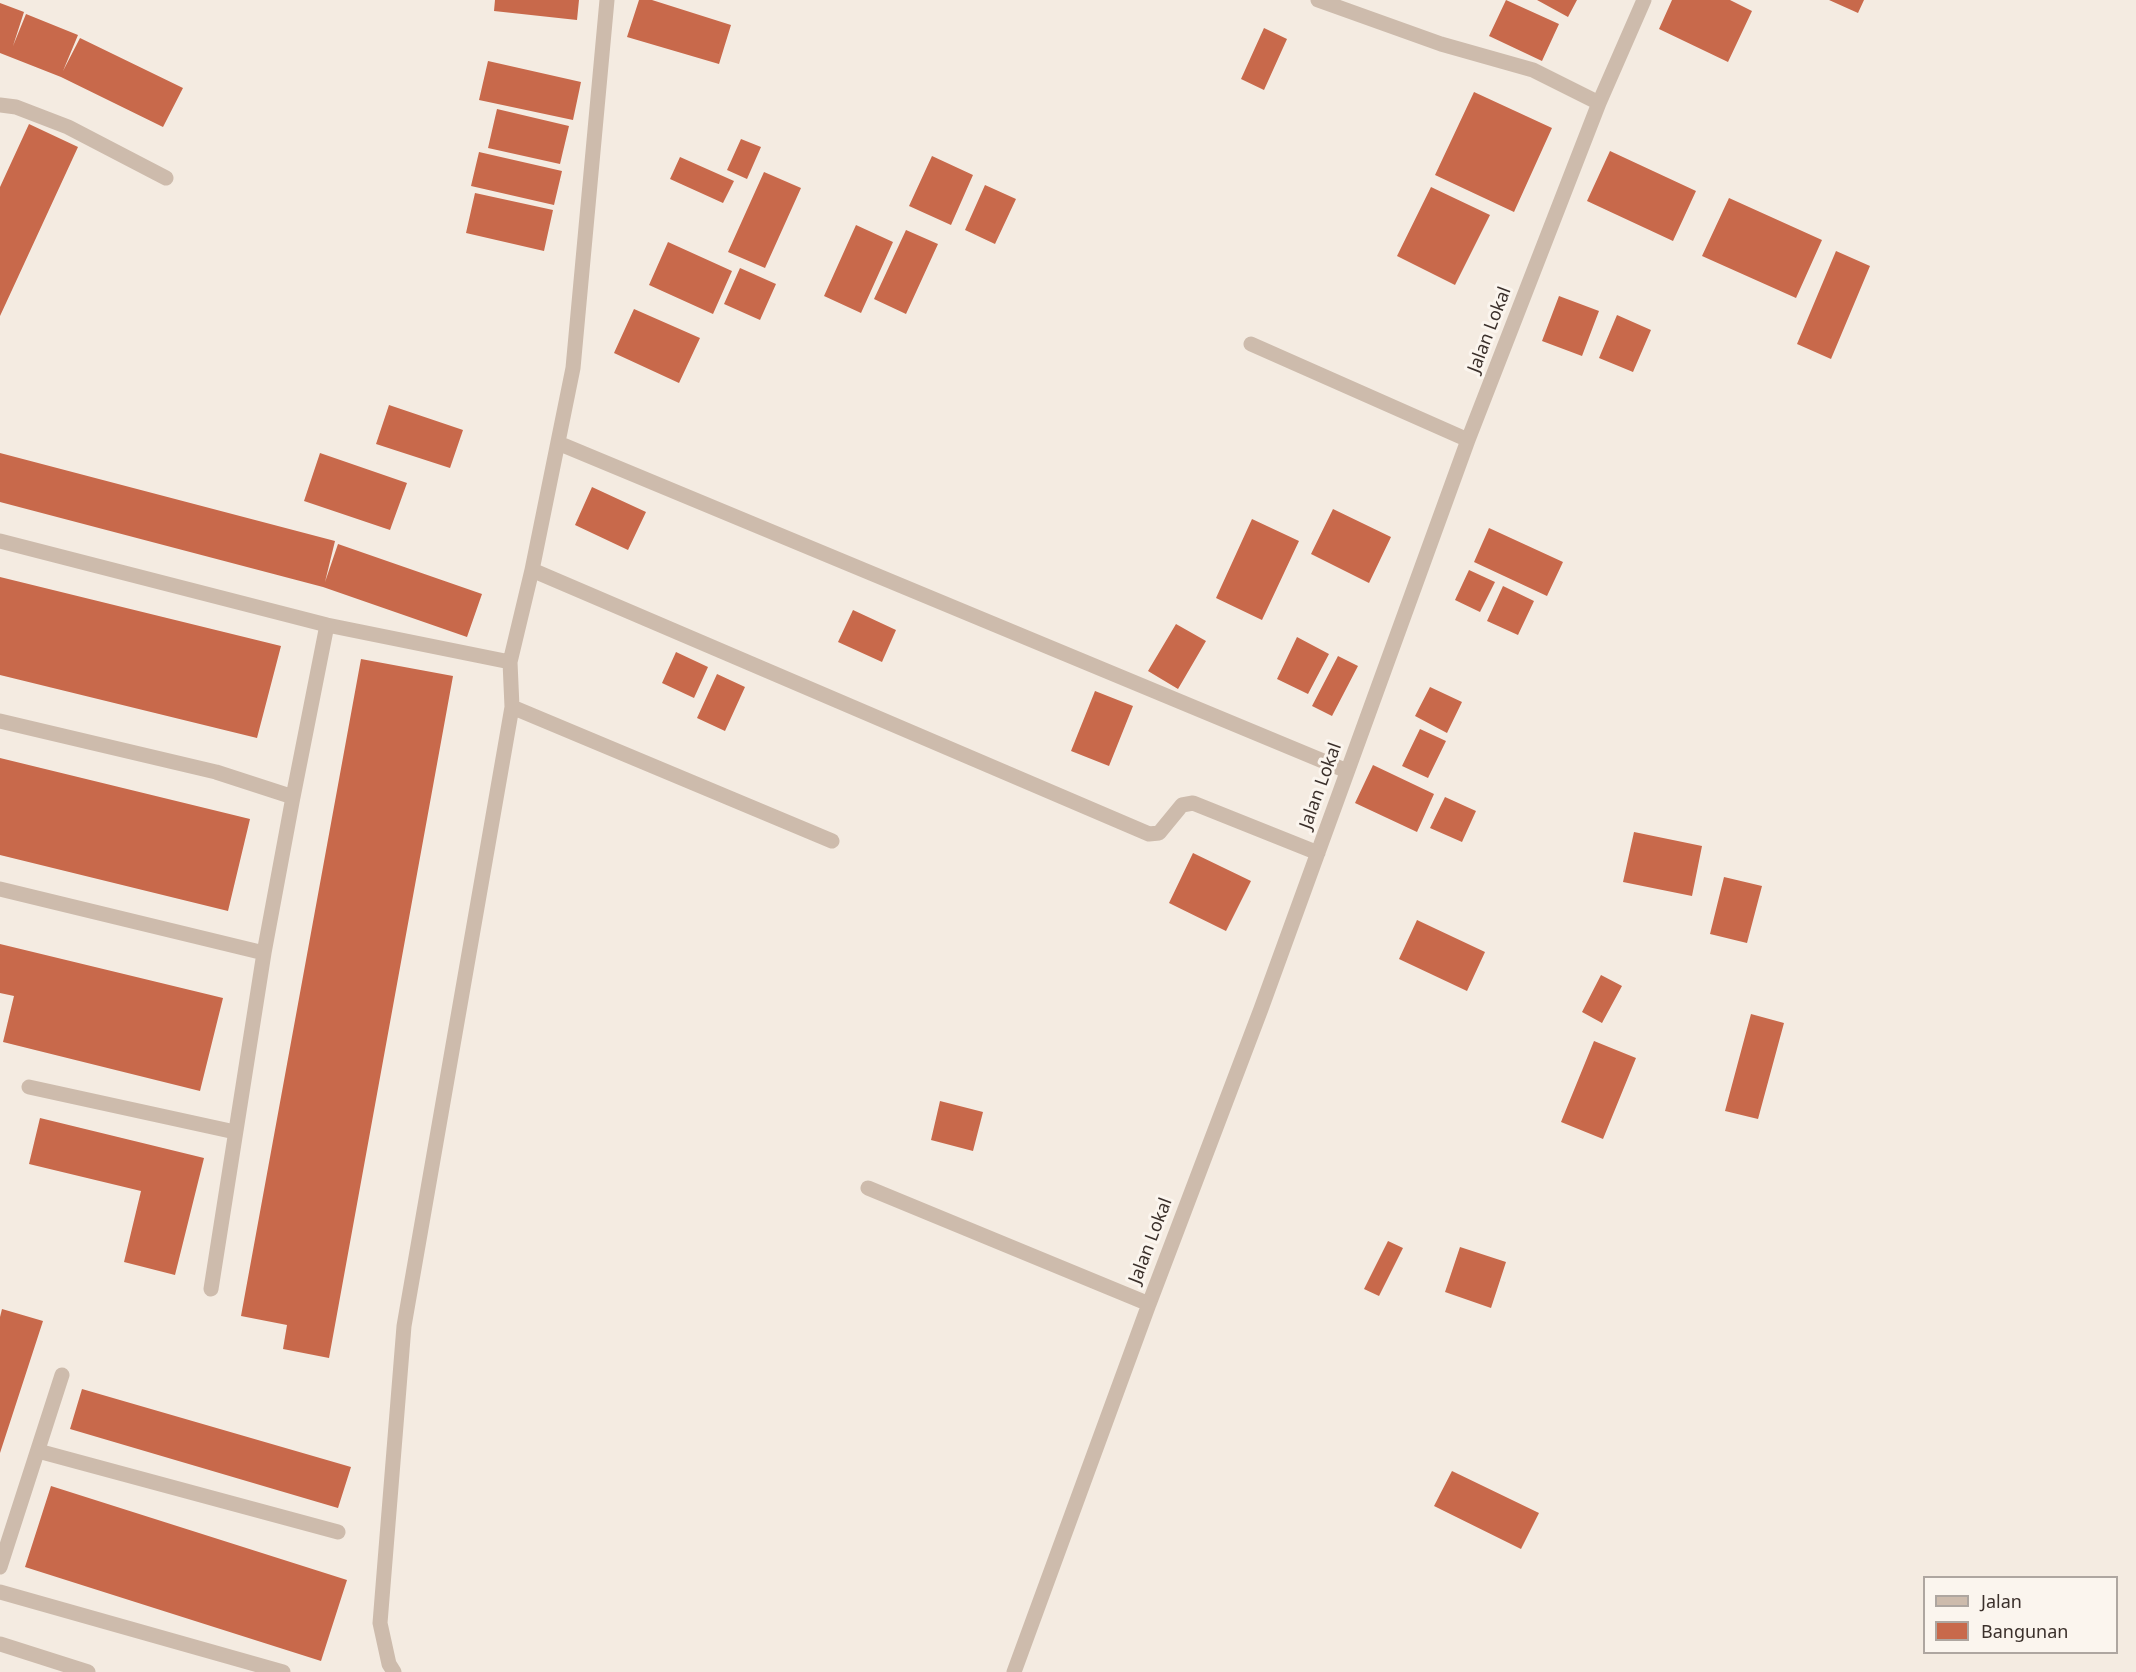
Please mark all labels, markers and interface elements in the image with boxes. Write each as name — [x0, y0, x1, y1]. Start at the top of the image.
street label: Jalan Lokal — [1464, 284, 1516, 376]
street label: Jalan Lokal — [1295, 740, 1347, 832]
street label: Jalan Lokal — [1125, 1195, 1177, 1287]
legend — [1923, 1576, 2118, 1654]
text: Jalan — [1981, 1589, 2022, 1613]
text: Bangunan — [1981, 1619, 2068, 1643]

